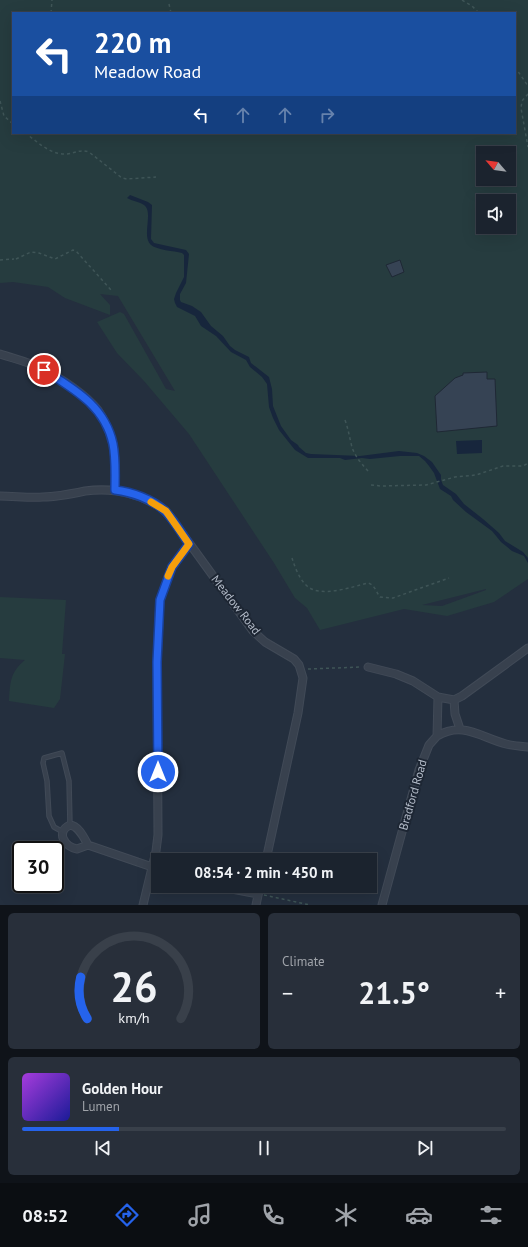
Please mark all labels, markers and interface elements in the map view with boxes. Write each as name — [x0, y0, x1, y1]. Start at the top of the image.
text: 220 m — [94, 24, 171, 61]
icon: left — [28, 28, 80, 80]
text: Meadow Road — [94, 60, 201, 83]
icon: left — [190, 104, 212, 126]
icon: ahead — [232, 104, 254, 126]
icon: ahead — [274, 104, 296, 126]
icon: right — [316, 104, 338, 126]
north arrow — [476, 146, 516, 186]
map controls — [476, 146, 516, 234]
button: sound — [476, 194, 516, 234]
pin — [27, 353, 61, 387]
icon: arrive — [33, 359, 55, 381]
street label: Meadow Road — [208, 572, 264, 637]
position arrow — [137, 751, 179, 793]
street label: Bradford Road — [395, 758, 430, 832]
speed limit sign: 30 — [12, 841, 64, 893]
text: 08:54 · 2 min · 450 m — [195, 863, 333, 882]
text: Climate — [282, 953, 325, 970]
text: 26 — [110, 960, 158, 1013]
text: 21.5° — [358, 973, 430, 1012]
text: − — [282, 979, 293, 1007]
text: + — [495, 979, 506, 1007]
text: km/h — [118, 1008, 150, 1027]
text: Golden Hour — [82, 1079, 162, 1098]
text: Lumen — [82, 1098, 120, 1115]
icon: previous — [92, 1137, 114, 1159]
icon: pause — [253, 1137, 275, 1159]
icon: next — [414, 1137, 436, 1159]
icon: directions — [113, 1201, 141, 1229]
icon: music — [186, 1201, 214, 1229]
icon: phone — [259, 1201, 287, 1229]
icon: climate — [332, 1201, 360, 1229]
icon: car — [405, 1201, 433, 1229]
icon: filters — [477, 1201, 505, 1229]
text: 08:52 — [22, 1204, 68, 1227]

